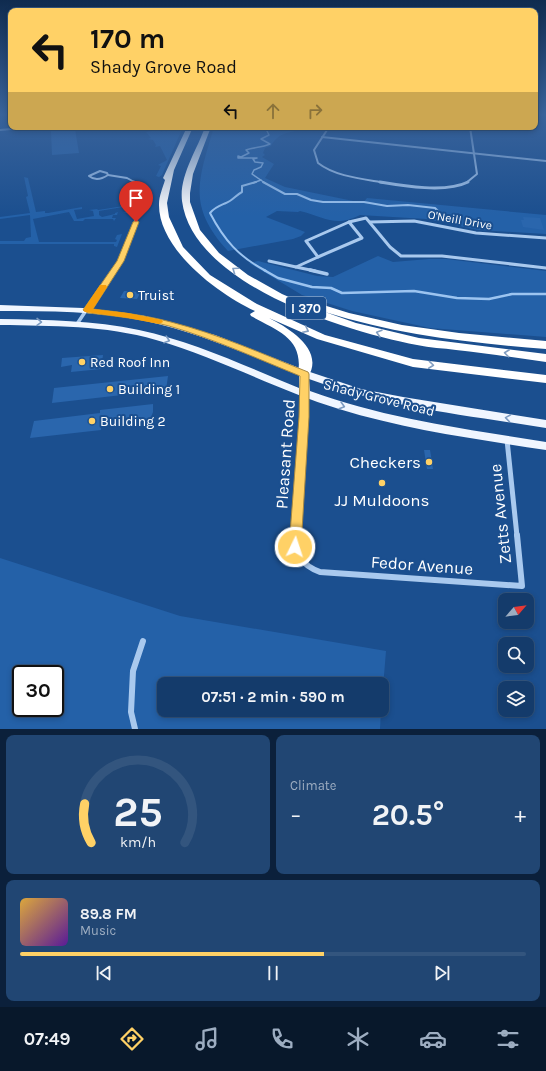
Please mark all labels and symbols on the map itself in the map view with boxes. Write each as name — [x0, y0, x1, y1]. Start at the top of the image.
pin — [119, 181, 153, 222]
street label: O'Neill Drive — [427, 207, 493, 233]
one-way arrow — [232, 267, 239, 275]
place label: Truist — [138, 287, 174, 304]
marker: Truist — [125, 290, 135, 300]
road number: I 370 — [286, 297, 326, 319]
one-way arrow — [36, 318, 42, 327]
one-way arrow — [302, 325, 310, 333]
one-way arrow — [376, 329, 382, 337]
one-way arrow — [164, 335, 171, 344]
one-way arrow — [504, 349, 510, 358]
place label: Red Roof Inn — [90, 354, 170, 371]
marker: Red Roof Inn — [77, 357, 87, 367]
one-way arrow — [428, 360, 434, 369]
street label: Shady Grove Road — [322, 376, 436, 420]
place label: Building 1 — [118, 381, 180, 398]
marker: Building 1 — [105, 384, 115, 394]
street label: Pleasant Road — [271, 398, 299, 510]
one-way arrow — [338, 401, 345, 410]
place label: Building 2 — [100, 413, 166, 430]
one-way arrow — [504, 414, 511, 423]
marker: Building 2 — [87, 416, 97, 426]
place label: Checkers — [349, 452, 421, 472]
marker: Checkers — [424, 457, 434, 467]
street label: Zetts Avenue — [485, 463, 515, 565]
marker: JJ Muldoons — [377, 478, 387, 488]
place label: JJ Muldoons — [334, 490, 430, 510]
position arrow — [274, 526, 316, 568]
street label: Fedor Avenue — [370, 551, 474, 579]
north arrow — [498, 593, 534, 629]
speed limit sign: 30 — [12, 665, 64, 717]

